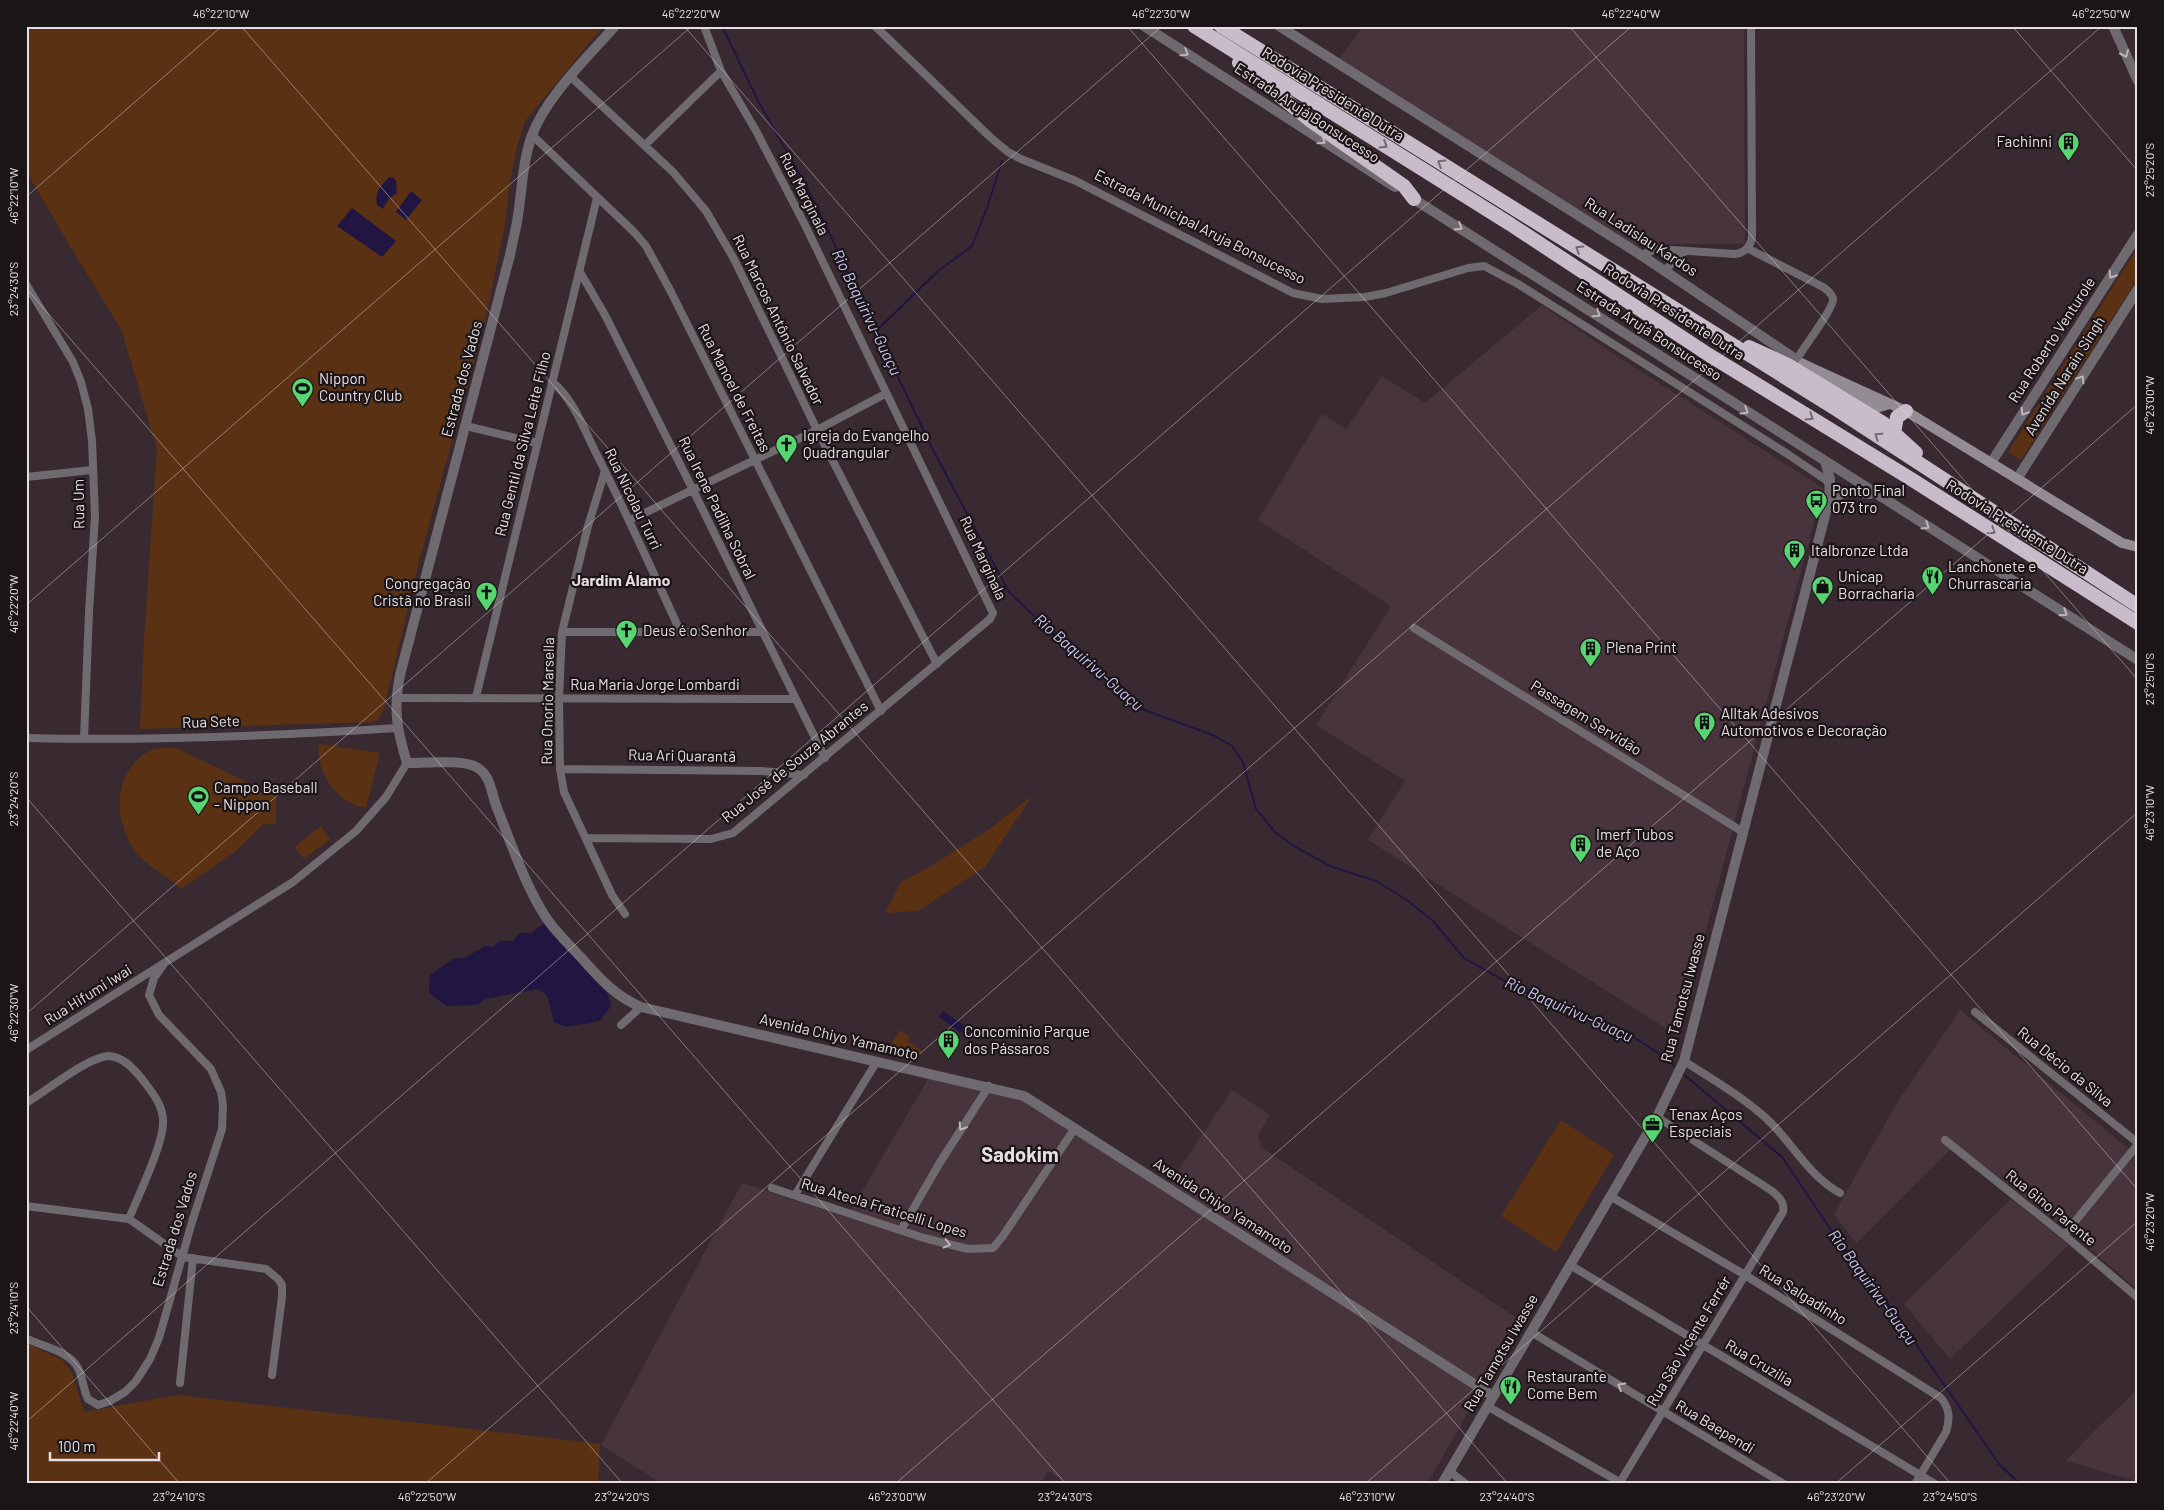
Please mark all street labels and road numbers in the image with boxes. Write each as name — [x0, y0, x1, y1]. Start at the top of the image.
street label: Rodovia Presidente Dutra — [1259, 42, 1408, 144]
street label: Estrada Arujá Bonsucesso — [1232, 58, 1384, 166]
street label: Rua Marginala — [776, 149, 833, 238]
street label: Estrada Municipal Aruja Bonsucesso — [1092, 165, 1309, 287]
street label: Rua Ladislau Kardos — [1582, 193, 1701, 279]
street label: Rua Marcos Antônio Salvador — [730, 231, 828, 408]
street label: Rodovia Presidente Dutra — [1601, 259, 1748, 363]
street label: Rua Roberto Venturole — [2004, 273, 2098, 406]
street label: Estrada Arujá Bonsucesso — [1574, 276, 1726, 384]
street label: Avenida Narain Singh — [2020, 313, 2108, 438]
street label: Estrada dos Vados — [437, 319, 485, 439]
street label: Rua Manoel de Freitas — [695, 320, 775, 455]
street label: Rua Gentil da Silva Leite Filho — [490, 349, 554, 538]
street label: Rua Irene Padilha Sobral — [676, 433, 760, 582]
street label: Rua Nicolau Turri — [602, 445, 666, 552]
street label: Rodovia Presidente Dutra — [1943, 475, 2092, 577]
street label: Rua Um — [69, 479, 87, 529]
street label: Rua Marginala — [957, 513, 1011, 602]
street label: Rua Onorio Marsella — [537, 637, 557, 765]
street label: Rua Maria Jorge Lombardi — [570, 675, 740, 693]
street label: Passagem Servidão — [1528, 676, 1645, 759]
street label: Rua José de Souza Abrantes — [718, 697, 871, 826]
street label: Rua Sete — [182, 711, 240, 731]
street label: Rua Ari Quarantã — [628, 745, 736, 765]
street label: Rua Tamotsu Iwasse — [1656, 931, 1708, 1064]
street label: Rua Hifumi Iwai — [40, 960, 135, 1028]
street label: Avenida Chiyo Yamamoto — [758, 1009, 920, 1063]
street label: Rua Décio da Silva — [2014, 1022, 2117, 1110]
street label: Avenida Chiyo Yamamoto — [1150, 1153, 1297, 1257]
street label: Rua Gino Parente — [2003, 1165, 2101, 1249]
street label: Estrada dos Vados — [148, 1169, 200, 1289]
street label: Rua Atecla Fraticelli Lopes — [799, 1173, 969, 1241]
street label: Rua Salgadinho — [1756, 1260, 1851, 1328]
street label: Rua São Vicente Ferrér — [1642, 1272, 1734, 1409]
street label: Rua Tamotsu Iwasse — [1459, 1291, 1541, 1414]
street label: Rua Cruzilia — [1722, 1335, 1797, 1389]
street label: Rua Baependi — [1673, 1396, 1758, 1457]

